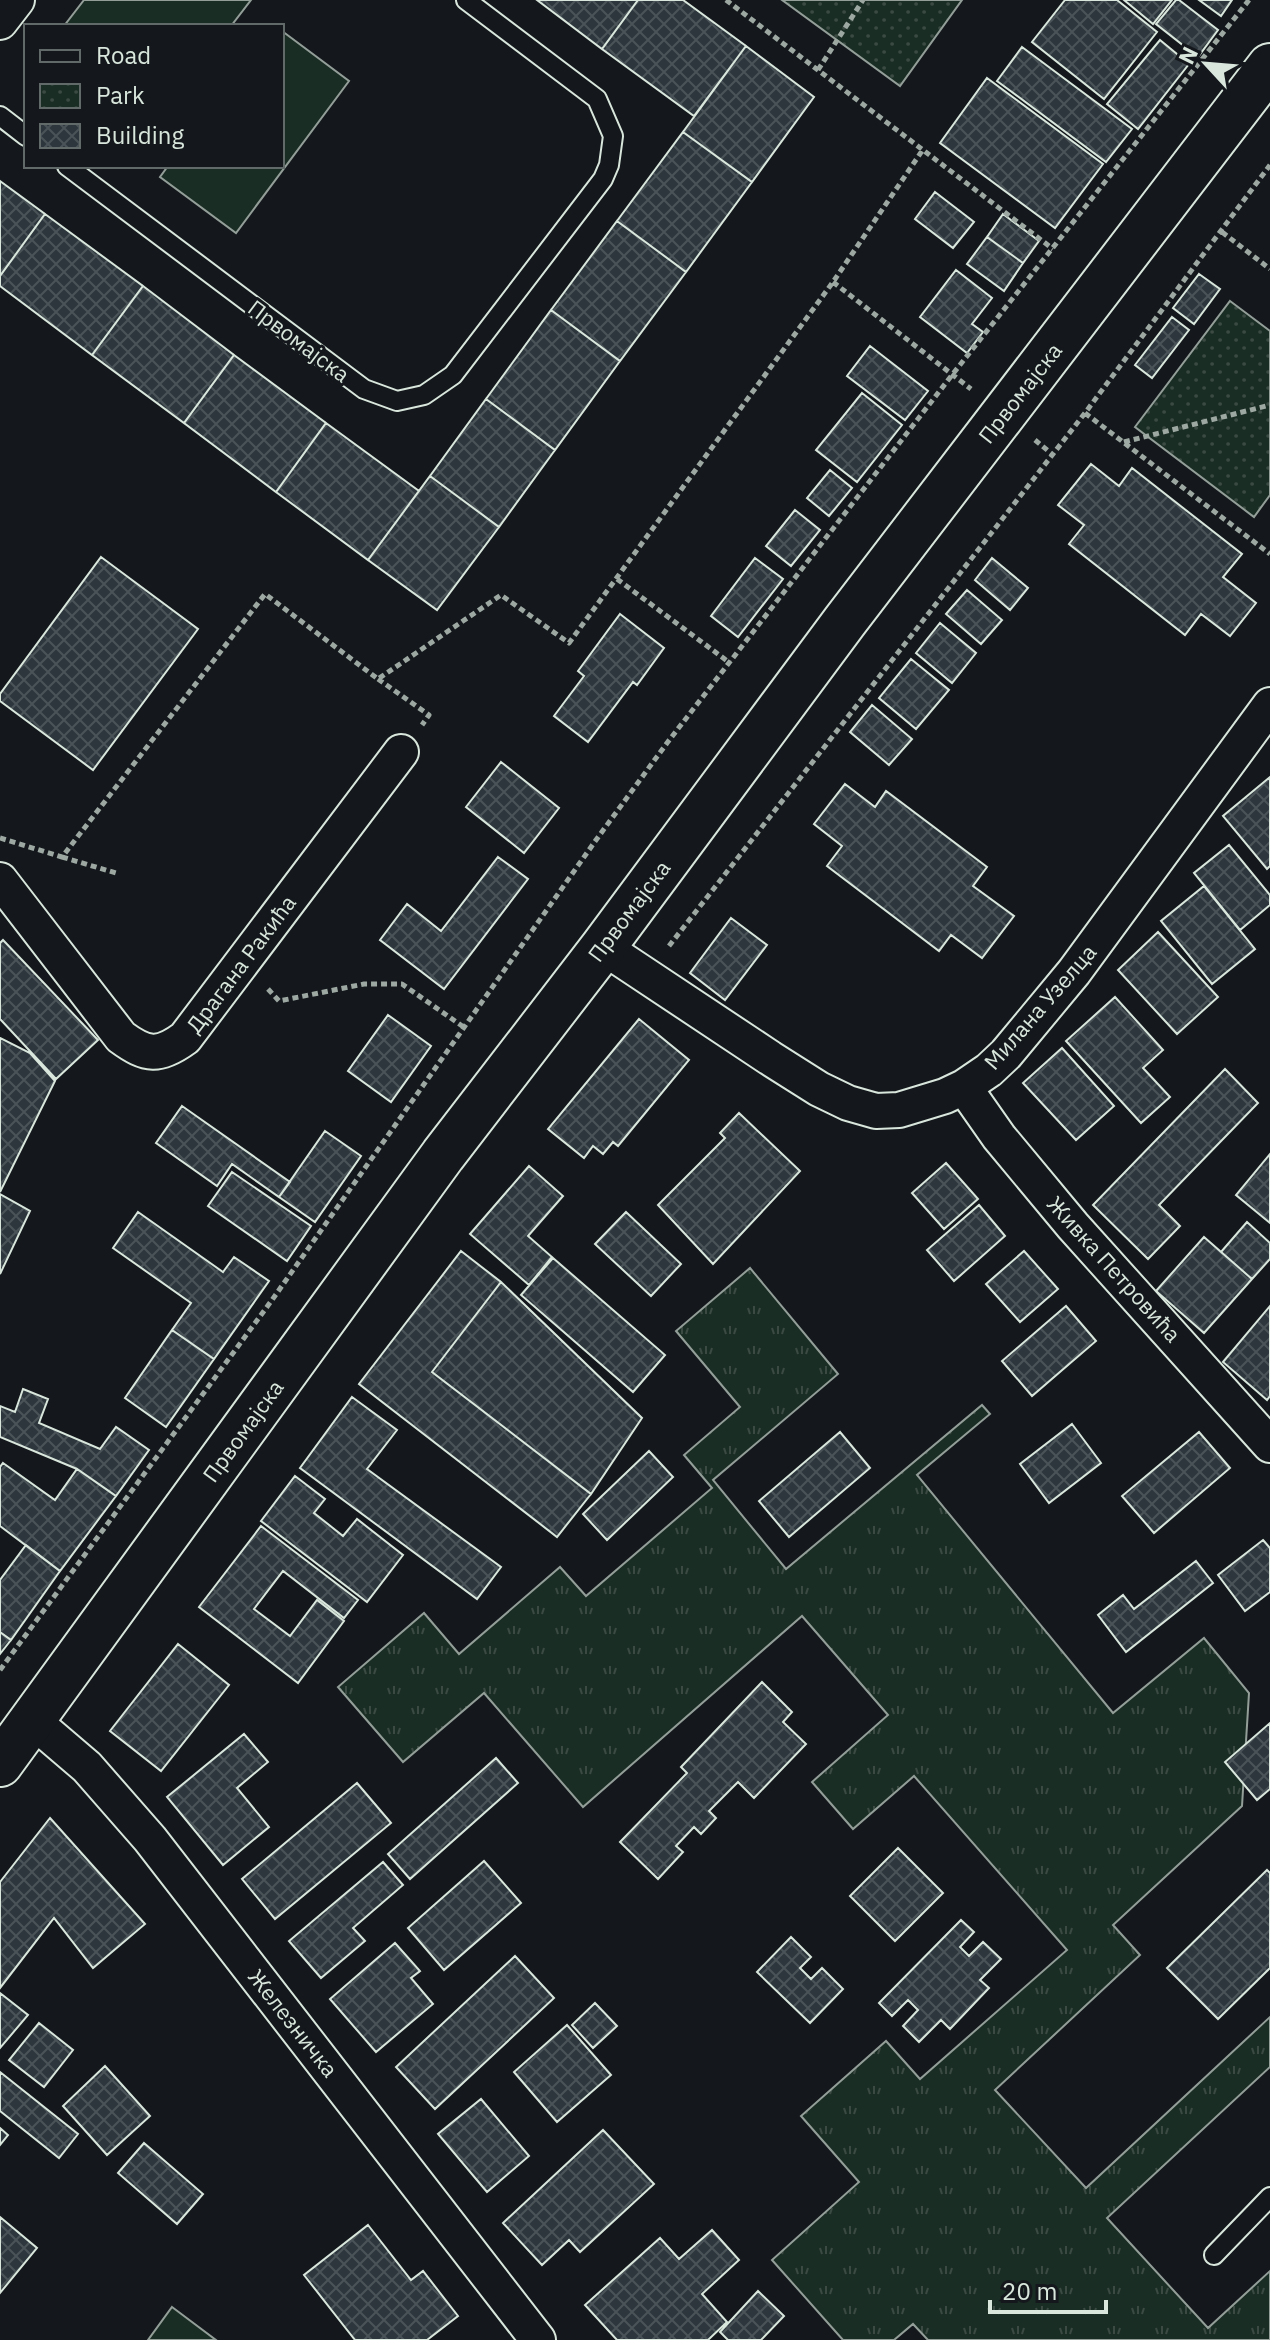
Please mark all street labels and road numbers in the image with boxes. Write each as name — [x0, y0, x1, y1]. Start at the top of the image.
street label: Првомајска — [243, 293, 356, 388]
street label: Првомајска — [971, 336, 1068, 449]
street label: Првомајска — [581, 854, 676, 967]
street label: Драгана Ракића — [179, 889, 302, 1039]
street label: Милана Узелца — [977, 938, 1102, 1075]
street label: Живка Петровића — [1041, 1189, 1188, 1348]
street label: Првомајска — [196, 1373, 290, 1488]
street label: Железничка — [242, 1963, 345, 2083]

